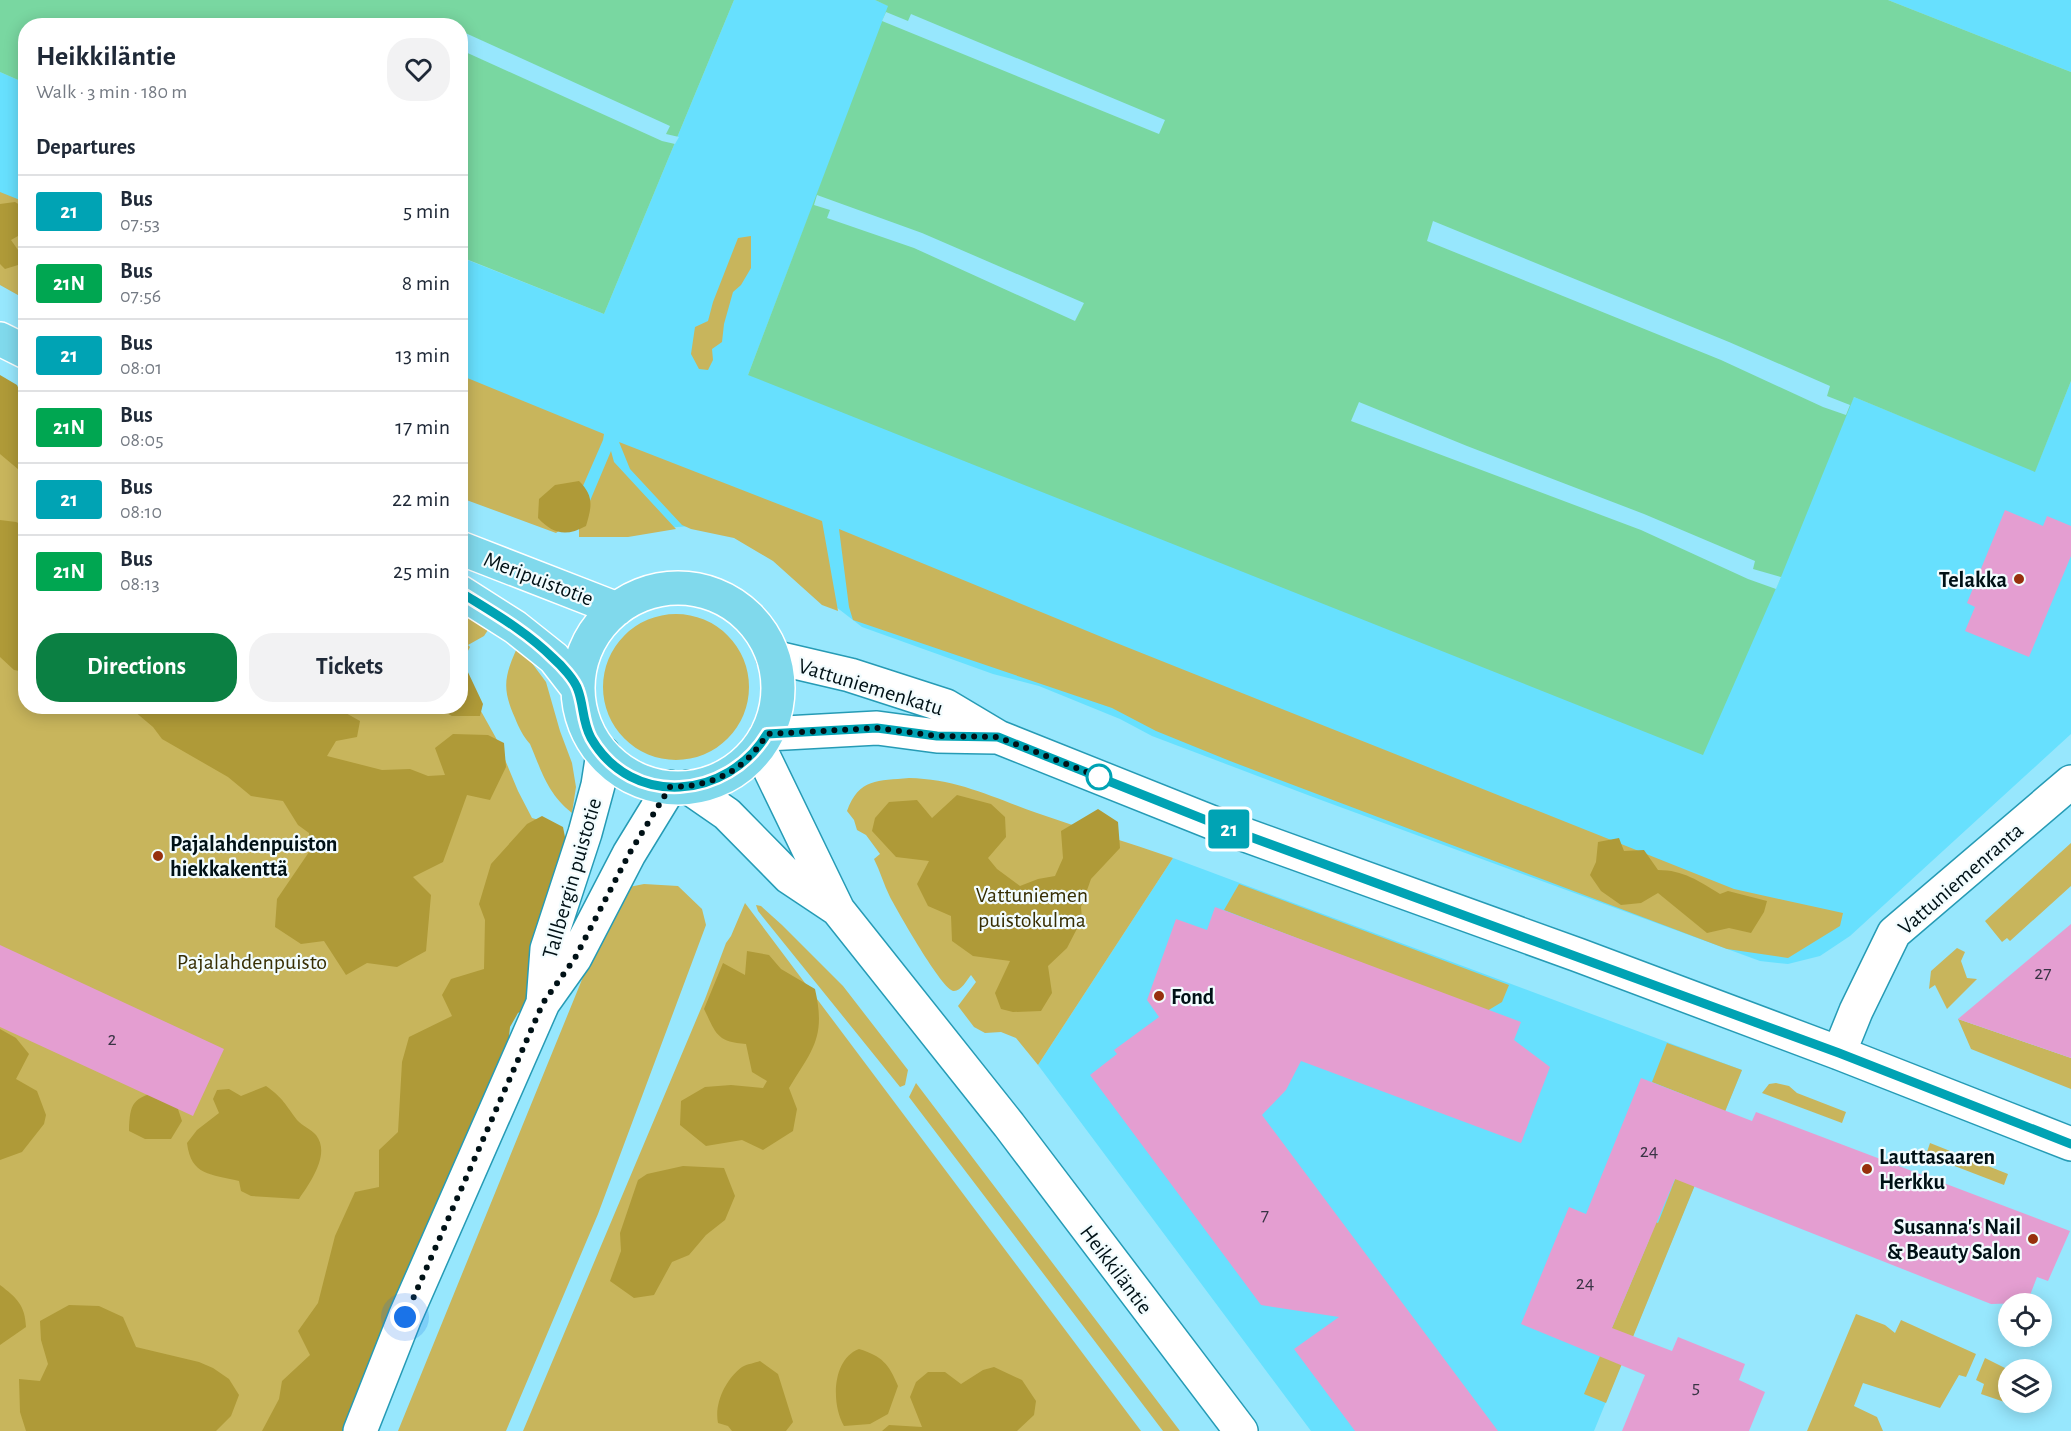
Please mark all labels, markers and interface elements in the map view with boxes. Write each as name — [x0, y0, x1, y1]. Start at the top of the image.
button: heart — [387, 38, 450, 101]
text: Heikkiläntie — [36, 43, 176, 71]
text: Walk · 3 min · 180 m — [36, 82, 187, 102]
text: Departures — [36, 136, 136, 158]
text: Bus — [120, 188, 153, 210]
text: 5 min — [403, 200, 450, 222]
text: 21 — [60, 201, 78, 222]
text: 07:53 — [120, 214, 160, 234]
text: Bus — [120, 260, 153, 282]
text: 8 min — [402, 272, 450, 294]
text: 21N — [53, 273, 85, 294]
text: 07:56 — [120, 286, 161, 306]
text: Bus — [120, 332, 153, 354]
text: 13 min — [395, 344, 450, 366]
text: 21 — [60, 345, 78, 366]
text: 08:01 — [120, 358, 162, 378]
text: Bus — [120, 404, 153, 426]
text: 17 min — [395, 416, 450, 438]
text: 21N — [53, 417, 85, 438]
text: 08:05 — [120, 430, 164, 450]
text: Bus — [120, 476, 153, 498]
text: 22 min — [392, 488, 450, 510]
text: 21 — [60, 489, 78, 510]
text: 08:10 — [120, 502, 162, 522]
text: Bus — [120, 548, 153, 570]
street label: Meripuistotie — [481, 548, 596, 610]
text: 25 min — [393, 560, 450, 582]
text: 21N — [53, 561, 85, 582]
place label: Telakka — [1939, 569, 2007, 591]
marker: Telakka — [2012, 572, 2026, 586]
text: 08:13 — [120, 574, 160, 594]
button: Directions — [36, 633, 237, 702]
button: Tickets — [249, 633, 450, 702]
street label: Vattuniemenkatu — [796, 654, 946, 719]
unlabelled marker — [1086, 764, 1112, 790]
street label: Tallbergin puistotie — [539, 796, 605, 961]
line badge: 21 — [1202, 810, 1256, 848]
text: 21 — [1220, 819, 1238, 840]
street label: Vattuniemenranta — [1894, 819, 2027, 939]
place label: Pajalahdenpuiston hiekkakenttä — [170, 833, 338, 880]
marker: Pajalahdenpuiston hiekkakenttä — [151, 849, 165, 863]
park label: Vattuniemen puistokulma — [976, 884, 1088, 931]
park label: Pajalahdenpuisto — [177, 951, 327, 973]
house number: 27 — [2034, 963, 2052, 983]
place label: Fond — [1171, 986, 1215, 1008]
marker: Fond — [1152, 989, 1166, 1003]
house number: 2 — [107, 1029, 117, 1049]
house number: 24 — [1640, 1141, 1658, 1161]
place label: Lauttasaaren Herkku — [1879, 1146, 1995, 1193]
marker: Lauttasaaren Herkku — [1860, 1162, 1874, 1176]
house number: 7 — [1261, 1205, 1269, 1225]
place label: Susanna's Nail & Beauty Salon — [1887, 1216, 2021, 1264]
street label: Heikkiläntie — [1076, 1221, 1156, 1318]
marker: Susanna's Nail & Beauty Salon — [2026, 1232, 2040, 1246]
house number: 24 — [1576, 1273, 1594, 1293]
map controls — [1998, 1293, 2052, 1413]
button: locate — [1998, 1293, 2052, 1347]
your location — [390, 1302, 420, 1332]
button: layers — [1998, 1359, 2052, 1413]
house number: 5 — [1692, 1377, 1700, 1397]

